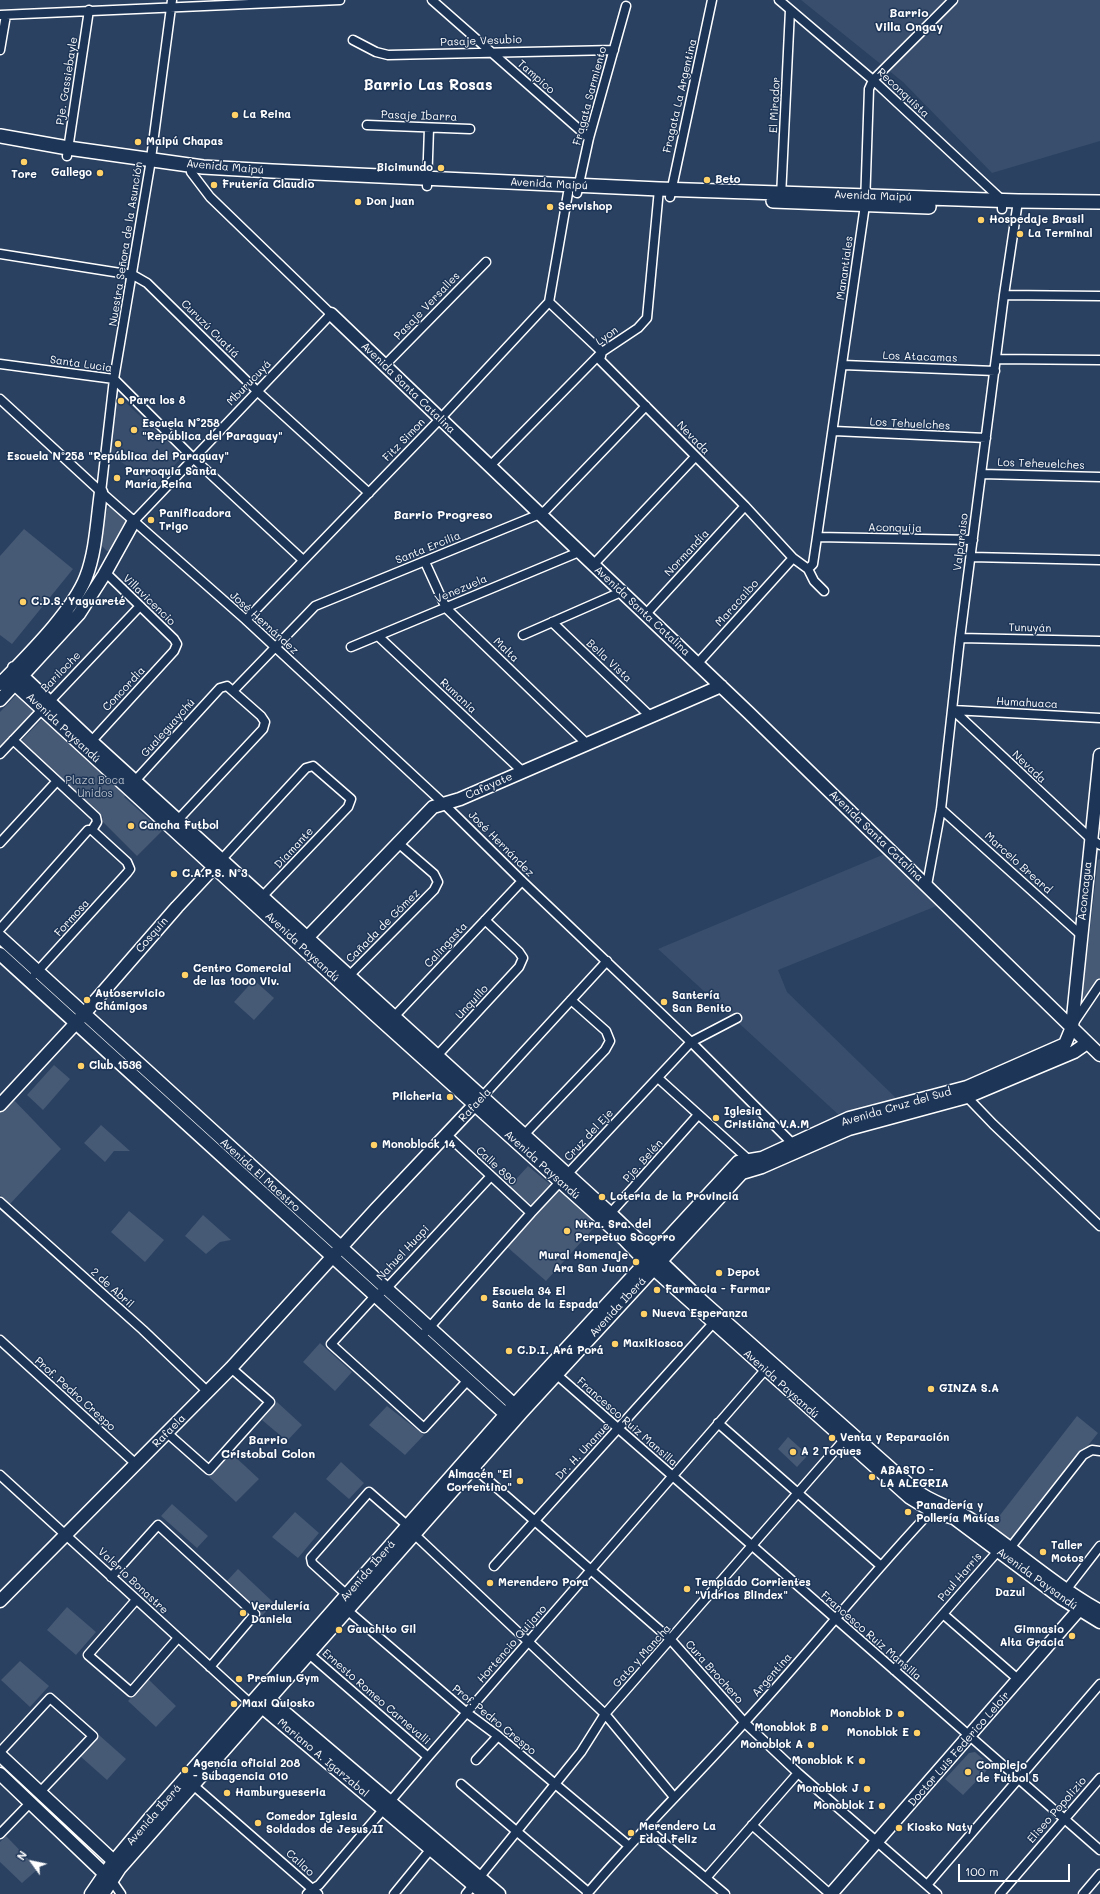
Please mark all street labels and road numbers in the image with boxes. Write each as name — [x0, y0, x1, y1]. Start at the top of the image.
street label: Pasaje Vesubio — [440, 33, 522, 49]
street label: Pje. Gassiebayle — [54, 36, 80, 126]
street label: Fragata La Argentina — [660, 38, 700, 154]
street label: Fragata Sarmiento — [570, 45, 610, 147]
street label: Tampico — [515, 57, 557, 97]
street label: Reconquista — [874, 66, 932, 120]
street label: El Mirador — [767, 77, 783, 133]
street label: Pasaje Ibarra — [381, 108, 457, 124]
street label: Avenida Maipú — [186, 157, 264, 177]
street label: Nuestra Señora de la Asunción — [106, 161, 146, 327]
street label: Avenida Maipú — [510, 175, 588, 193]
street label: Avenida Maipú — [834, 188, 912, 204]
street label: Manantiales — [834, 235, 856, 301]
street label: Pasaje Versalles — [391, 269, 463, 343]
street label: Curuzú Cuatiá — [178, 297, 242, 361]
street label: Lyon — [593, 324, 621, 348]
street label: Avenida Santa Catalina — [358, 340, 458, 436]
street label: Los Atacamas — [882, 349, 958, 365]
street label: Santa Lucia — [49, 353, 113, 375]
street label: Mburucuyá — [224, 357, 274, 409]
street label: Los Tehuelches — [869, 415, 951, 433]
street label: Fitz Simon — [380, 416, 428, 464]
street label: Nevada — [674, 419, 712, 457]
street label: Los Teheuelches — [997, 456, 1085, 472]
street label: Valparaiso — [951, 512, 971, 572]
street label: Aconquija — [868, 521, 922, 535]
street label: Normandía — [662, 527, 712, 579]
street label: Santa Ercilia — [394, 529, 462, 567]
street label: Avenida Santa Catalina — [592, 563, 692, 659]
street label: Villavicencio — [120, 572, 178, 628]
street label: Venezuela — [433, 572, 489, 606]
street label: Maracaibo — [713, 577, 761, 629]
street label: José Hernández — [227, 589, 301, 657]
street label: Tunuyán — [1008, 621, 1052, 635]
street label: Malta — [491, 635, 521, 665]
street label: Bella Vista — [584, 637, 634, 685]
street label: Bariloche — [38, 649, 84, 695]
street label: Concordia — [100, 664, 148, 714]
street label: Rumania — [437, 676, 479, 716]
street label: Avenida Paysandú — [23, 690, 103, 766]
street label: Humahuaca — [996, 695, 1058, 711]
street label: Gualeguaychú — [138, 696, 198, 760]
street label: Nevada — [1009, 748, 1049, 786]
street label: Cafayate — [463, 770, 515, 802]
street label: Avenida Santa Catalina — [826, 788, 926, 884]
street label: José Hernández — [465, 808, 537, 880]
street label: Diamante — [272, 825, 316, 871]
street label: Marcelo Breard — [982, 829, 1054, 897]
street label: Aconcagua — [1075, 861, 1095, 921]
street label: Cañada de Gómez — [343, 886, 423, 966]
street label: Formosa — [52, 897, 92, 939]
street label: Avenida Paysandú — [262, 909, 342, 985]
street label: Cosquín — [133, 915, 171, 955]
street label: Calingasta — [422, 920, 470, 970]
street label: Unquillo — [453, 982, 491, 1022]
street label: Rafaela — [456, 1085, 494, 1125]
street label: Avenida Cruz del Sud — [839, 1085, 953, 1129]
street label: Cruz del Eje — [562, 1106, 616, 1164]
street label: Avenida Paysandú — [502, 1128, 582, 1202]
street label: Avenida El Maestro — [217, 1136, 303, 1214]
street label: Pje. Belén — [620, 1137, 666, 1185]
street label: Calle 890 — [473, 1144, 519, 1188]
street label: Nahuel Huapi — [374, 1222, 432, 1284]
street label: 2 de Abril — [88, 1265, 136, 1311]
street label: Avenida Iberá — [587, 1274, 649, 1340]
street label: Avenida Paysandú — [741, 1347, 821, 1421]
street label: Prof. Pedro Crespo — [32, 1354, 118, 1434]
street label: Francesco Ruiz Mansilla — [574, 1375, 680, 1469]
street label: Rafaela — [150, 1412, 188, 1450]
street label: Dr. H. Unanue — [553, 1420, 613, 1482]
street label: Avenida Iberá — [338, 1538, 398, 1604]
street label: Valerio Bonastre — [95, 1545, 171, 1617]
street label: Avenida Paysandú — [994, 1545, 1080, 1613]
street label: Paul Harris — [935, 1550, 985, 1604]
street label: Francesco Ruiz Mansilla — [818, 1589, 924, 1683]
street label: Hortencio Quijano — [475, 1602, 549, 1686]
street label: Gato y Mancha — [610, 1622, 674, 1690]
street label: Cura Brochero — [682, 1638, 746, 1706]
street label: Ernesto Romeo Carnevalli — [319, 1646, 433, 1748]
street label: Argentina — [749, 1650, 795, 1700]
street label: Prof. Pedro Crespo — [449, 1682, 539, 1758]
street label: Doctor Luis Federico Leloir — [906, 1689, 1012, 1809]
street label: Mariano A. Igarzabal — [275, 1716, 371, 1800]
street label: Eliseo Popolizio — [1025, 1774, 1089, 1846]
street label: Avenida Iberá — [124, 1782, 184, 1848]
street label: Callao — [283, 1847, 317, 1879]

